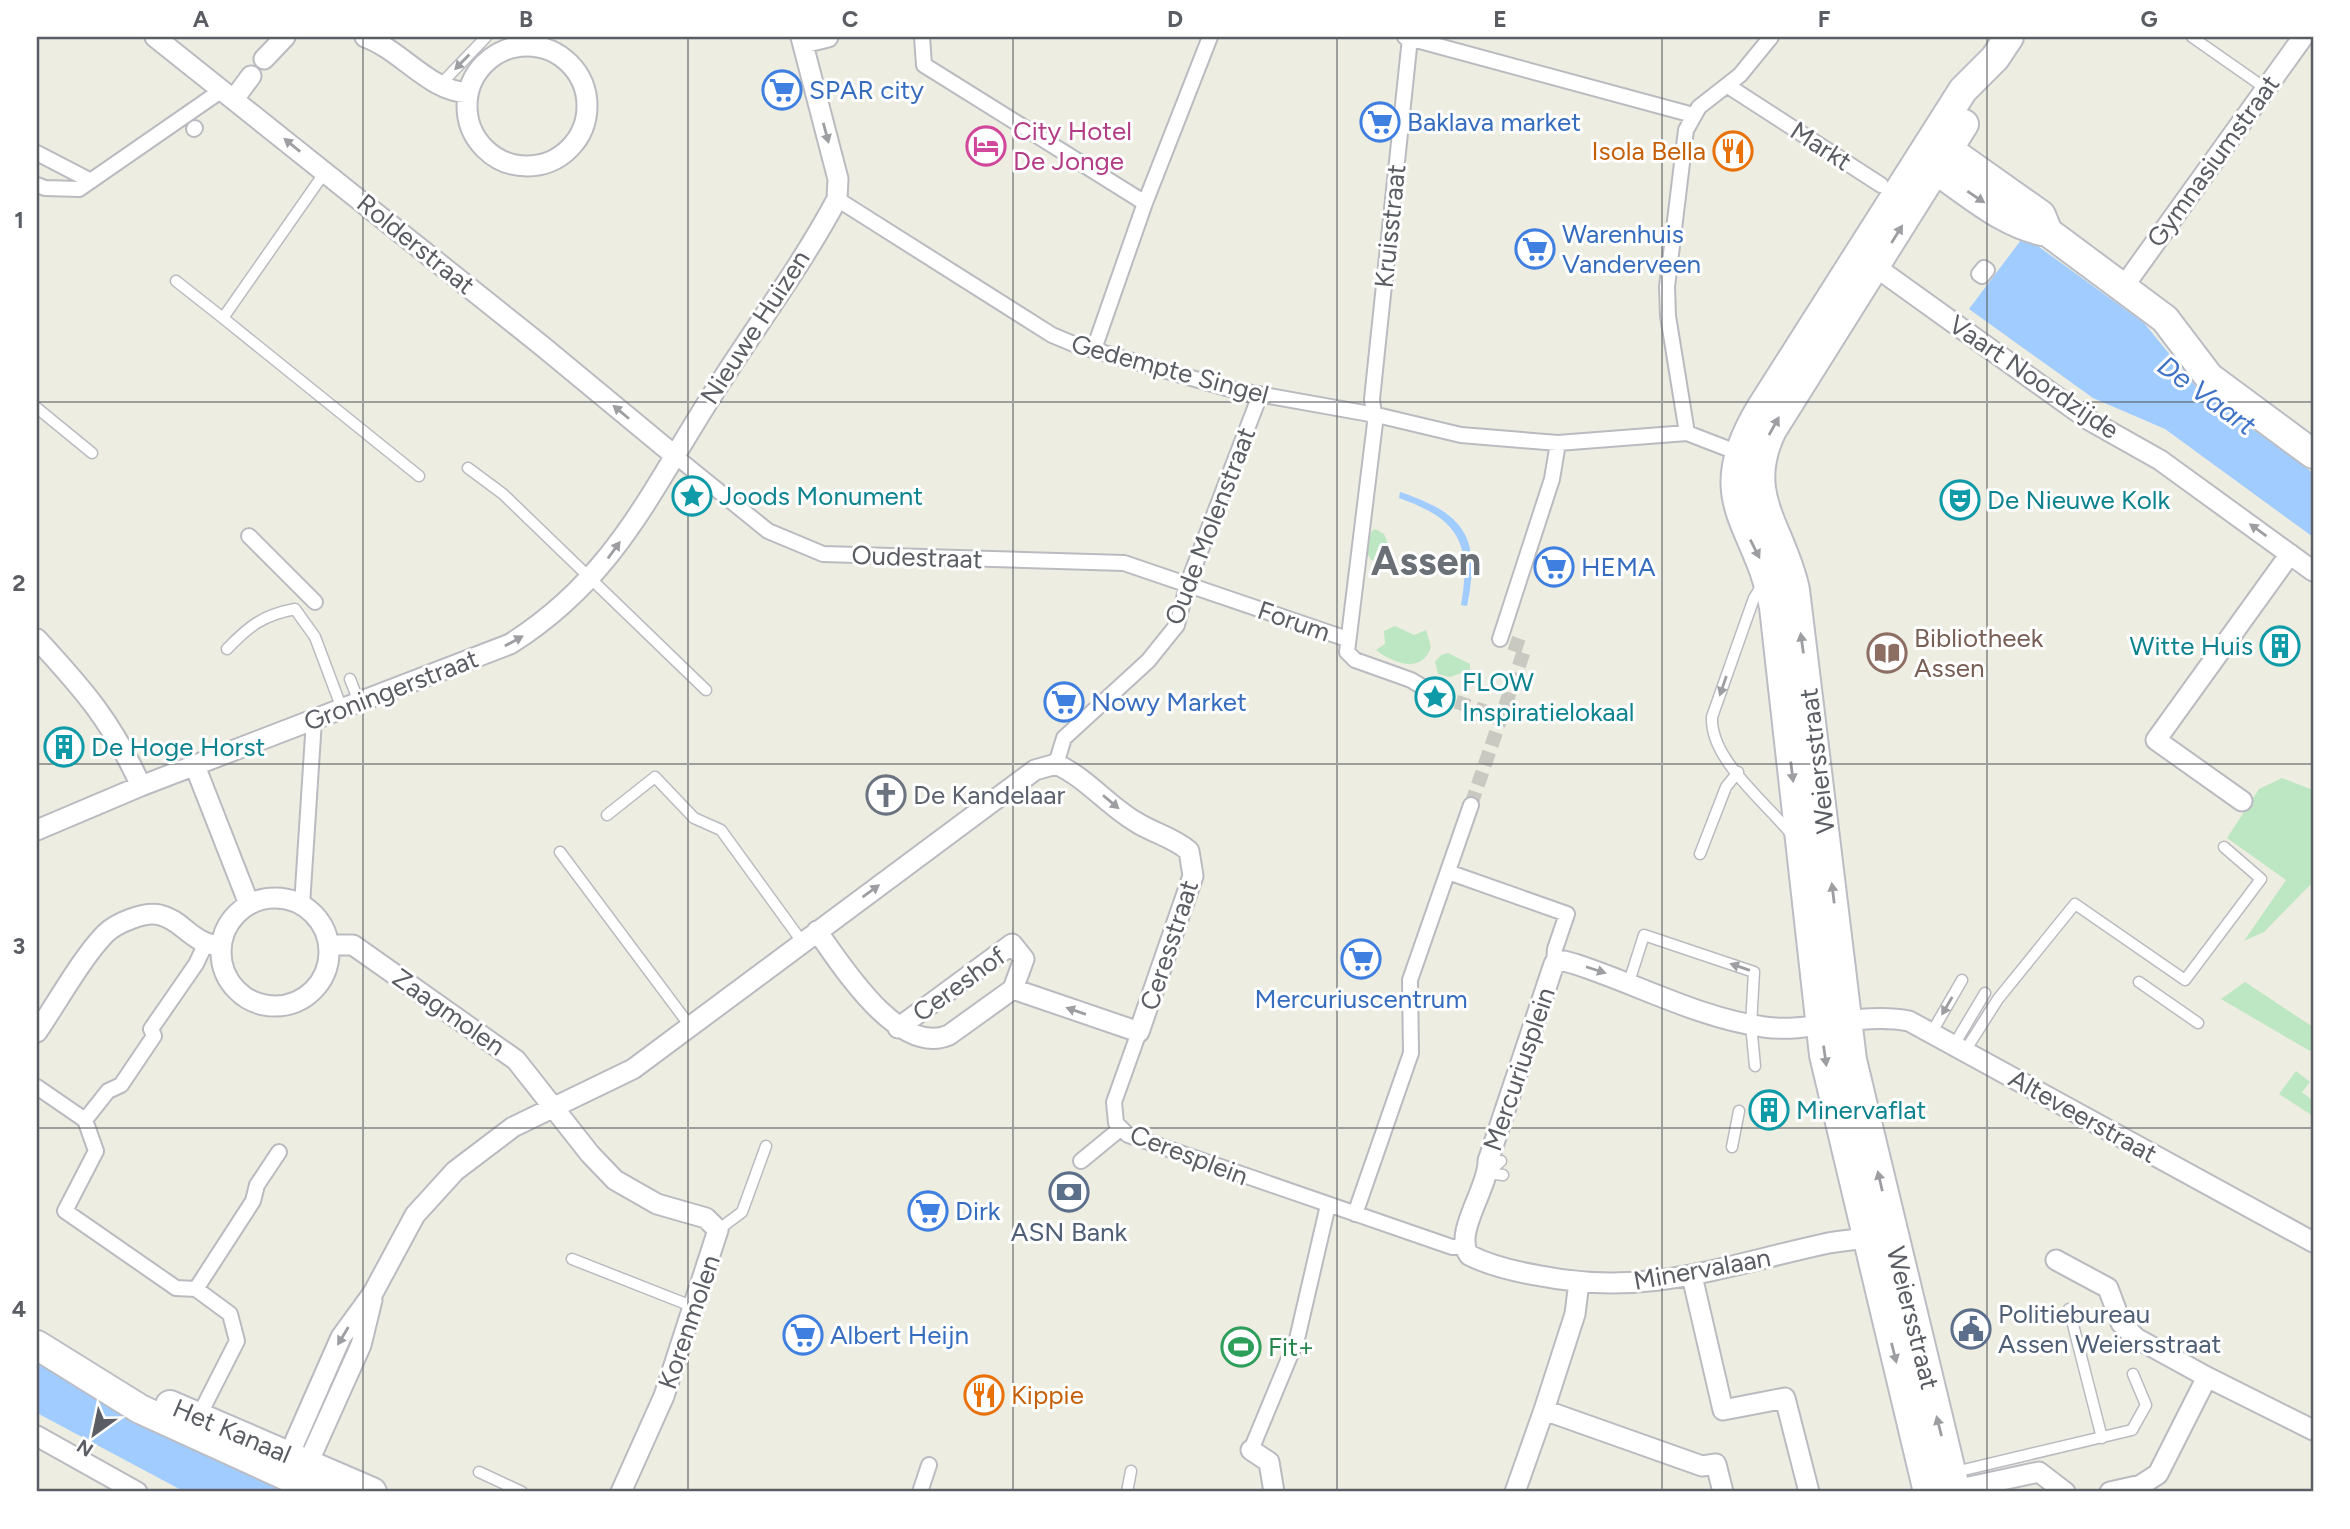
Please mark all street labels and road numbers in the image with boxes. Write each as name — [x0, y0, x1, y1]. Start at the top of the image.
street label: Gymnasiumstraat — [2140, 68, 2286, 253]
street label: Markt — [1784, 114, 1858, 178]
street label: Kruisstraat — [1368, 162, 1412, 289]
street label: Rolderstraat — [351, 187, 482, 301]
street label: Nieuwe Huizen — [693, 244, 817, 410]
street label: Vaart Noordzijde — [1943, 308, 2125, 446]
street label: Gedempte Singel — [1068, 327, 1272, 411]
street label: Oude Molenstraat — [1158, 422, 1262, 629]
street label: Oudestraat — [851, 539, 983, 575]
street label: Forum — [1254, 594, 1334, 648]
street label: Groningerstraat — [299, 642, 483, 738]
street label: Weiersstraat — [1792, 686, 1842, 836]
street label: Ceresstraat — [1133, 876, 1205, 1014]
street label: Cereshof — [906, 939, 1012, 1028]
street label: Zaagmolen — [387, 962, 511, 1062]
street label: Mercuriusplein — [1476, 983, 1562, 1155]
street label: Alteveerstraat — [2003, 1062, 2163, 1170]
street label: Ceresplein — [1125, 1118, 1253, 1192]
street label: Minervalaan — [1631, 1241, 1773, 1297]
street label: Weiersstraat — [1880, 1243, 1946, 1393]
street label: Korenmolen — [651, 1251, 727, 1393]
street label: Het Kanaal — [168, 1392, 296, 1470]

